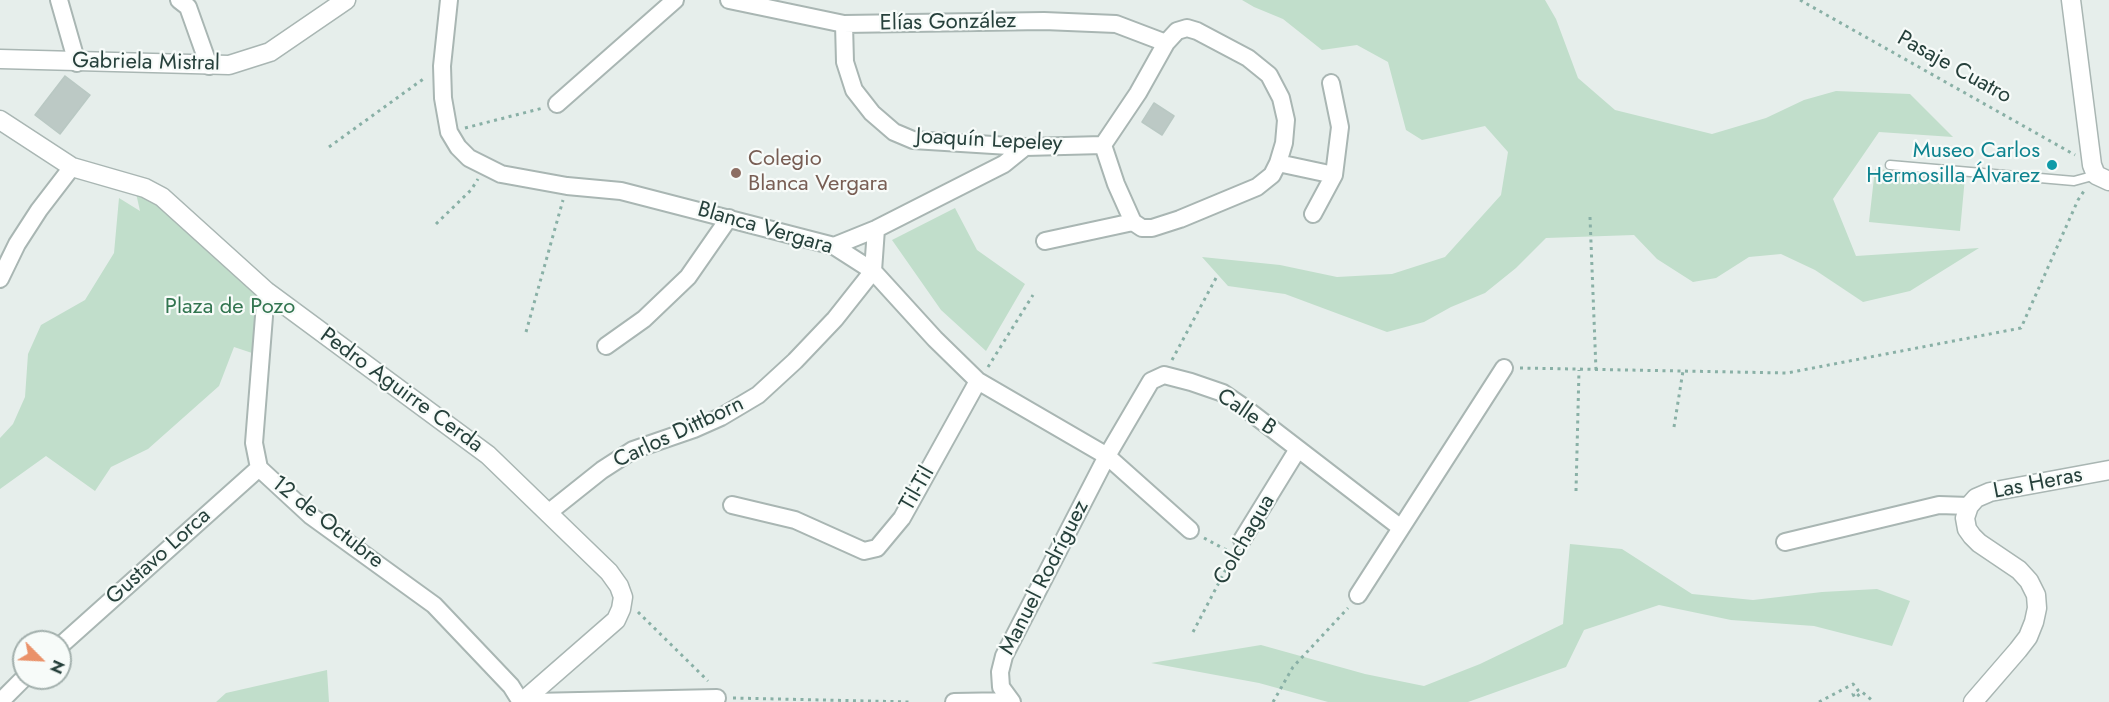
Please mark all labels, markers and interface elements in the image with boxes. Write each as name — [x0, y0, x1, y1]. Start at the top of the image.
street label: Elías González — [880, 9, 1016, 37]
street label: Pasaje Cuatro — [1892, 26, 2016, 110]
street label: Gabriela Mistral — [72, 49, 220, 77]
street label: Joaquín Lepeley — [915, 124, 1063, 158]
place label: Museo Carlos Hermosilla Álvarez — [1866, 139, 2040, 190]
place label: Colegio Blanca Vergara — [748, 147, 888, 198]
marker: Museo Carlos Hermosilla Álvarez — [2045, 158, 2059, 172]
marker: Colegio Blanca Vergara — [729, 166, 743, 180]
street label: Blanca Vergara — [694, 197, 836, 261]
park label: Plaza de Pozo — [165, 295, 295, 321]
street label: Pedro Aguirre Cerda — [314, 323, 488, 459]
street label: Calle B — [1211, 384, 1281, 442]
street label: Carlos Dittborn — [610, 391, 748, 475]
street label: Til-Til — [895, 462, 941, 516]
street label: Las Heras — [1991, 462, 2085, 506]
street label: 12 de Octubre — [266, 471, 388, 575]
street label: Colchagua — [1209, 490, 1281, 590]
street label: Manuel Rodríguez — [995, 496, 1095, 660]
street label: Gustavo Lorca — [101, 503, 217, 611]
north arrow — [12, 630, 72, 690]
text: N — [44, 656, 70, 677]

